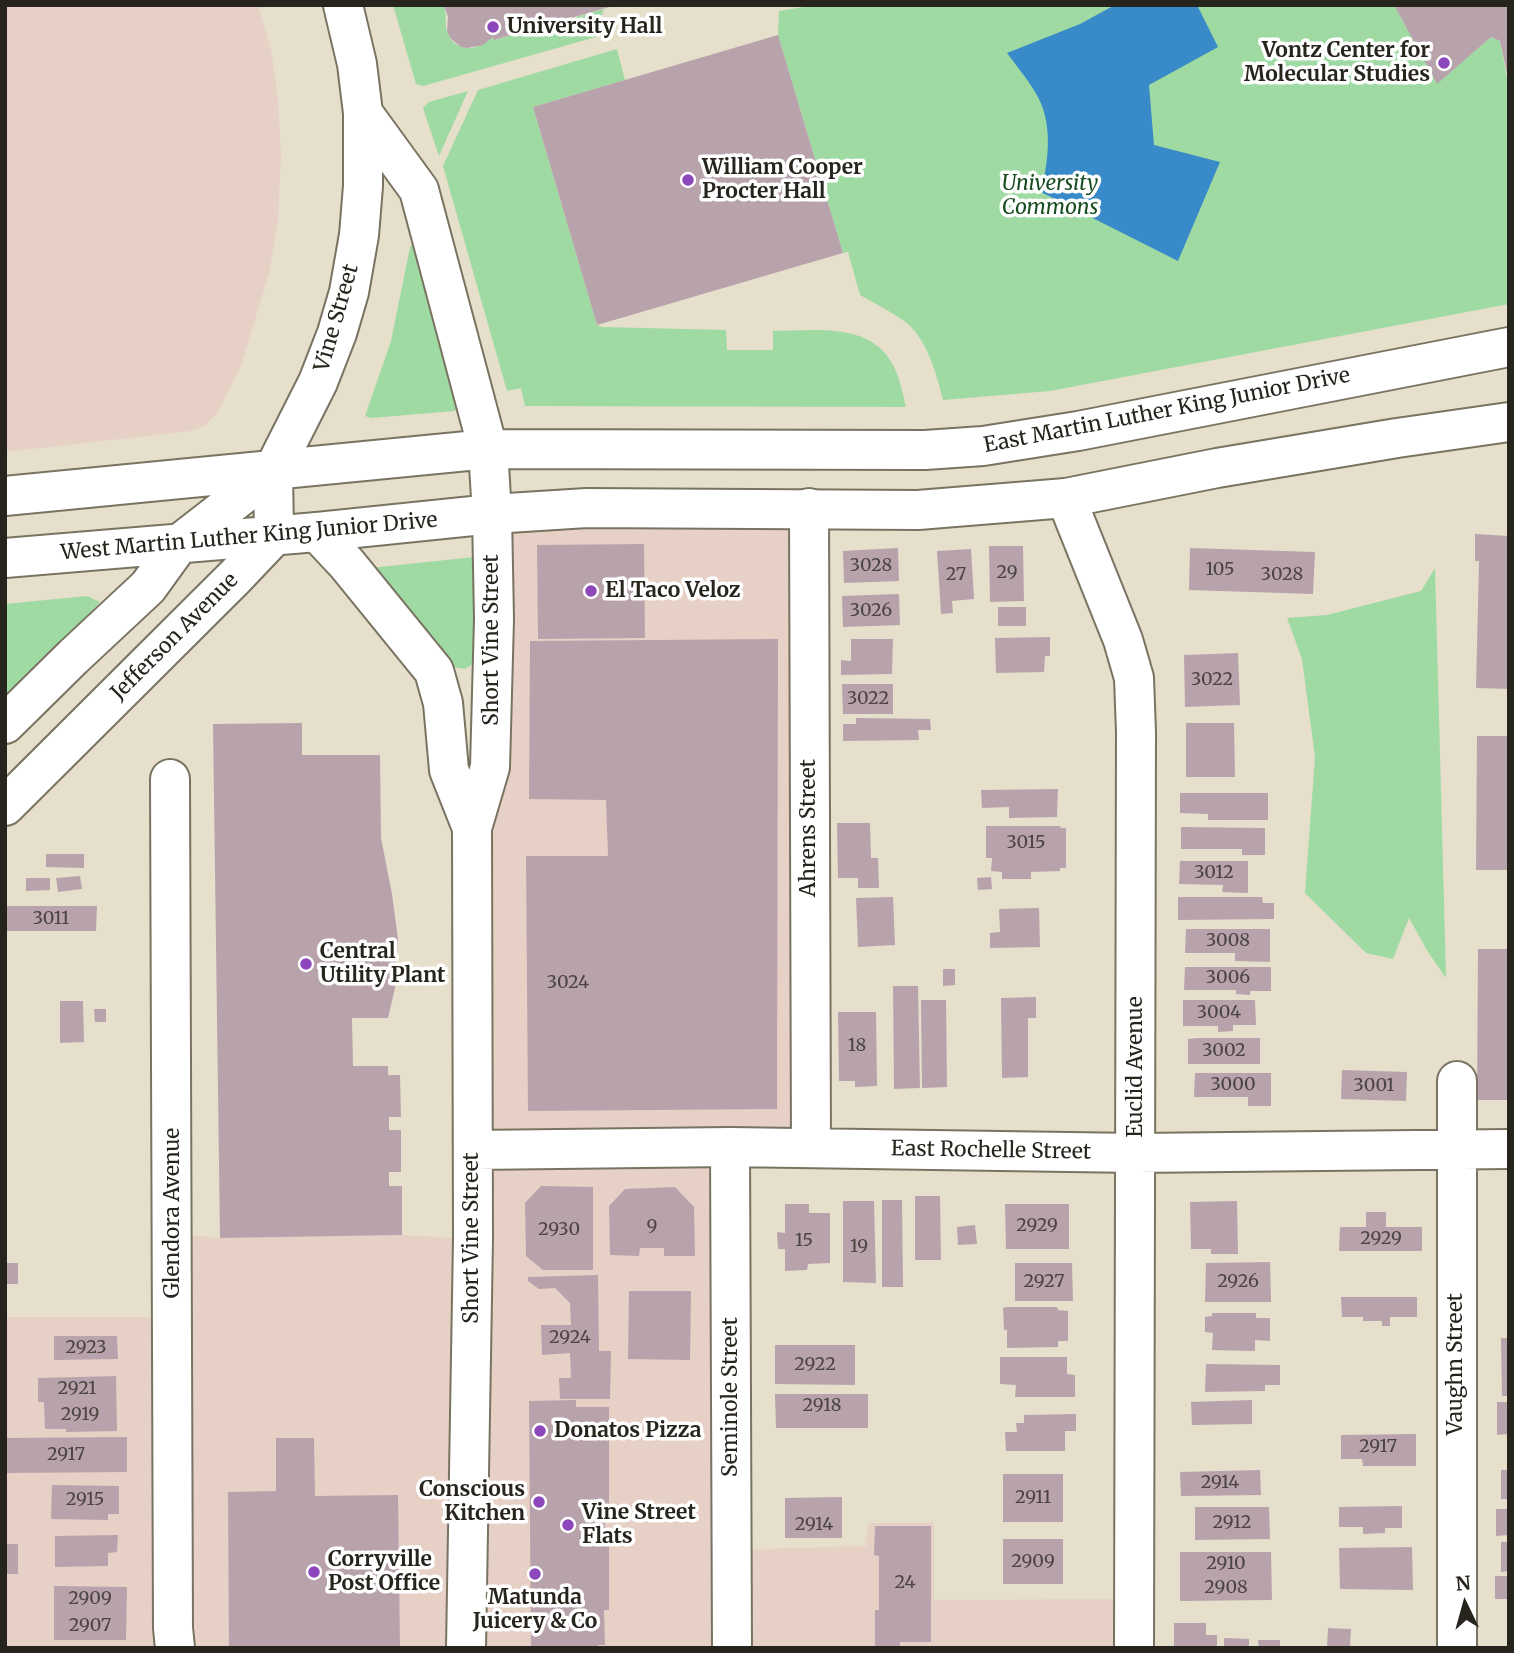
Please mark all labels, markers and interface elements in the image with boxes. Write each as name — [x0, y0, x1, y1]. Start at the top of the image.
place label: University Hall — [507, 14, 662, 40]
marker: University Hall — [485, 19, 501, 35]
place label: Vontz Center for Molecular Studies — [1244, 38, 1430, 88]
marker: Vontz Center for Molecular Studies — [1436, 55, 1452, 71]
place label: William Cooper Procter Hall — [702, 155, 863, 205]
park label: University Commons — [1002, 171, 1098, 221]
marker: William Cooper Procter Hall — [680, 172, 696, 188]
street label: Vine Street — [310, 261, 364, 375]
street label: East Martin Luther King Junior Drive — [982, 363, 1352, 459]
street label: West Martin Luther King Junior Drive — [60, 508, 438, 566]
street label: Short Vine Street — [479, 554, 505, 726]
house number: 3028 — [850, 555, 892, 577]
house number: 105 — [1205, 559, 1235, 581]
house number: 29 — [996, 562, 1018, 584]
house number: 27 — [946, 564, 966, 586]
house number: 3028 — [1261, 564, 1303, 586]
street label: Jefferson Avenue — [106, 568, 244, 706]
place label: El Taco Veloz — [605, 578, 740, 604]
marker: El Taco Veloz — [583, 583, 599, 599]
house number: 3026 — [850, 600, 892, 622]
house number: 3022 — [1191, 669, 1233, 691]
house number: 3022 — [847, 688, 889, 710]
street label: Ahrens Street — [796, 759, 822, 897]
house number: 3015 — [1006, 832, 1046, 854]
house number: 3012 — [1194, 862, 1234, 884]
house number: 3011 — [33, 908, 69, 930]
house number: 3008 — [1206, 930, 1250, 952]
place label: Central Utility Plant — [320, 939, 446, 989]
marker: Central Utility Plant — [298, 956, 314, 972]
house number: 3006 — [1206, 967, 1250, 989]
house number: 3024 — [547, 972, 589, 994]
street label: Euclid Avenue — [1123, 996, 1149, 1138]
house number: 3004 — [1197, 1002, 1241, 1024]
house number: 18 — [848, 1035, 866, 1057]
house number: 3002 — [1202, 1040, 1246, 1062]
house number: 3000 — [1210, 1074, 1256, 1096]
house number: 3001 — [1354, 1075, 1394, 1097]
street label: Glendora Avenue — [160, 1128, 186, 1298]
street label: East Rochelle Street — [891, 1137, 1091, 1165]
street label: Short Vine Street — [459, 1152, 485, 1324]
house number: 2929 — [1016, 1215, 1058, 1237]
house number: 9 — [647, 1216, 657, 1238]
house number: 2930 — [538, 1219, 580, 1241]
house number: 2929 — [1360, 1228, 1402, 1250]
house number: 15 — [795, 1230, 813, 1252]
house number: 19 — [850, 1236, 868, 1258]
house number: 2927 — [1024, 1271, 1064, 1293]
house number: 2926 — [1217, 1271, 1259, 1293]
street label: Vaughn Street — [1443, 1293, 1469, 1435]
street label: Seminole Street — [718, 1317, 744, 1477]
house number: 2924 — [549, 1327, 591, 1349]
house number: 2923 — [66, 1337, 106, 1359]
house number: 2922 — [794, 1354, 836, 1376]
house number: 2921 — [58, 1378, 96, 1400]
house number: 2918 — [803, 1395, 841, 1417]
house number: 2919 — [61, 1404, 99, 1426]
place label: Donatos Pizza — [554, 1418, 702, 1444]
marker: Donatos Pizza — [532, 1423, 548, 1439]
house number: 2917 — [1359, 1436, 1397, 1458]
house number: 2917 — [47, 1444, 85, 1466]
house number: 2914 — [1201, 1472, 1239, 1494]
place label: Conscious Kitchen — [419, 1477, 525, 1527]
house number: 2911 — [1015, 1487, 1051, 1509]
house number: 2915 — [66, 1489, 104, 1511]
marker: Conscious Kitchen — [531, 1494, 547, 1510]
place label: Vine Street Flats — [582, 1500, 696, 1550]
house number: 2912 — [1212, 1512, 1252, 1534]
house number: 2914 — [795, 1514, 833, 1536]
marker: Vine Street Flats — [560, 1517, 576, 1533]
place label: Corryville Post Office — [328, 1547, 440, 1597]
house number: 2909 — [1011, 1551, 1055, 1573]
house number: 2910 — [1206, 1553, 1246, 1575]
marker: Corryville Post Office — [306, 1564, 322, 1580]
marker: Matunda Juicery & Co — [527, 1566, 543, 1582]
north arrow — [1430, 1569, 1500, 1639]
text: N — [1455, 1570, 1472, 1596]
house number: 24 — [894, 1572, 916, 1594]
house number: 2908 — [1204, 1577, 1248, 1599]
place label: Matunda Juicery & Co — [473, 1585, 597, 1635]
house number: 2909 — [68, 1588, 112, 1610]
house number: 2907 — [69, 1615, 111, 1637]

